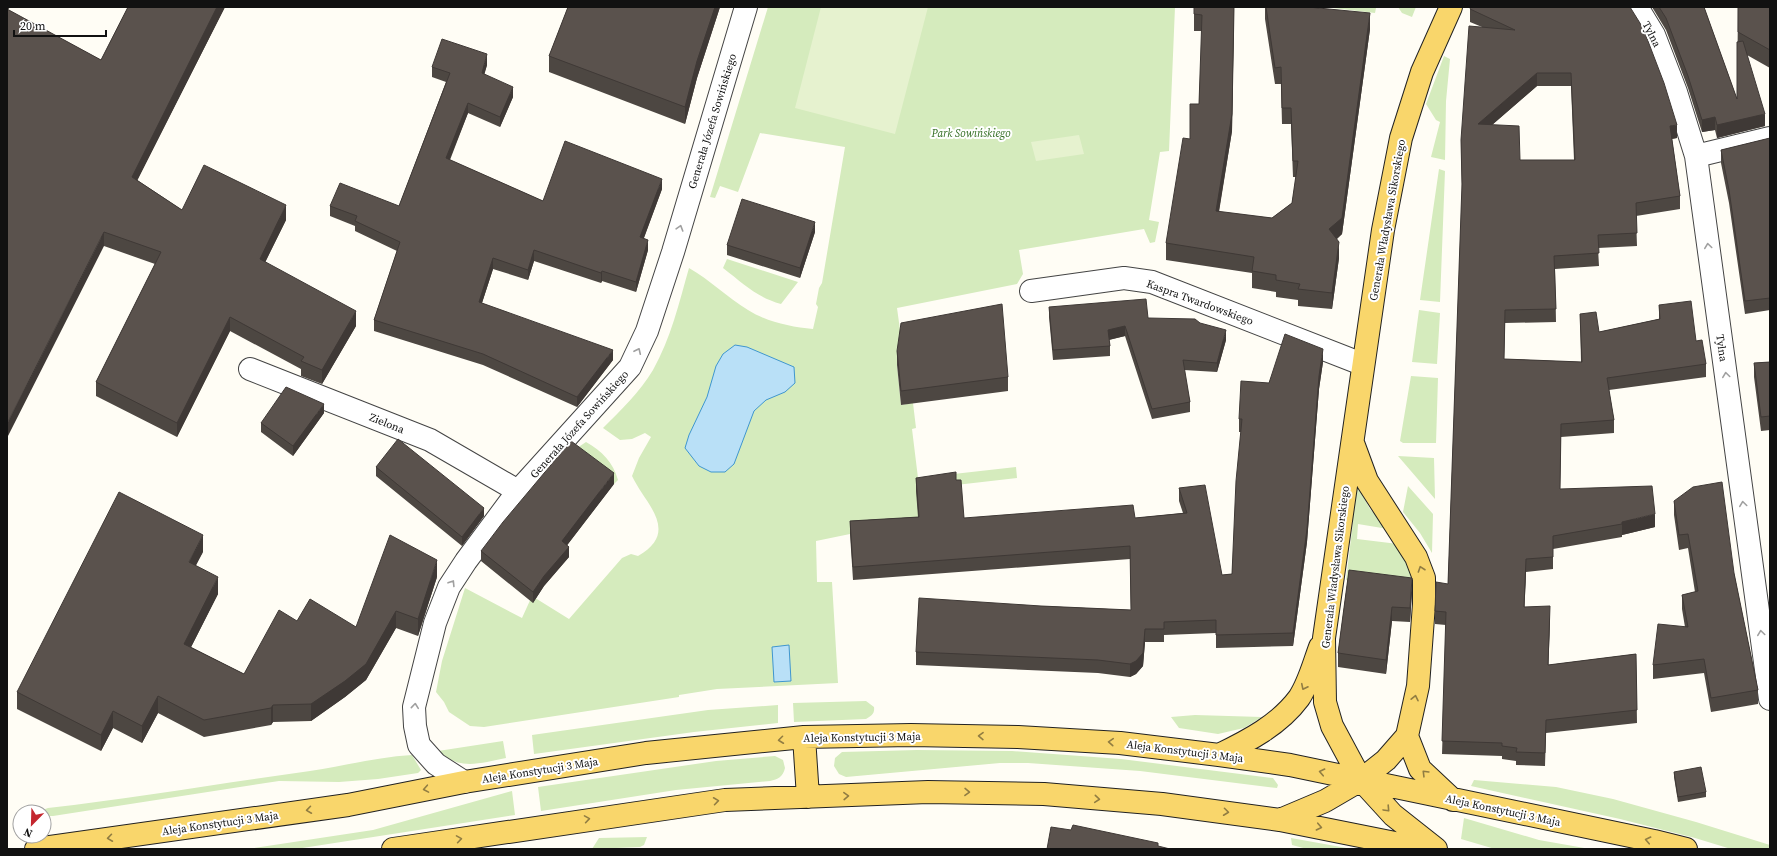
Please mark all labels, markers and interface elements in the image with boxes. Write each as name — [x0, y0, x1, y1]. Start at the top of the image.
scale bar — [14, 12, 106, 38]
text: 20 m — [20, 18, 46, 34]
street label: Tylna — [1639, 19, 1665, 50]
street label: Generała Józefa Sowińskiego — [685, 52, 740, 191]
park label: Park Sowińskiego — [930, 126, 1011, 141]
street label: Generała Władysława Sikorskiego — [1366, 138, 1409, 302]
one-way arrow — [675, 225, 684, 232]
one-way arrow — [1704, 243, 1713, 249]
street label: Kaspra Twardowskiego — [1144, 276, 1255, 329]
street label: Tylna — [1712, 334, 1731, 363]
one-way arrow — [633, 348, 641, 355]
street label: Generała Józefa Sowińskiego — [527, 367, 632, 482]
one-way arrow — [1722, 372, 1731, 378]
street label: Zielona — [367, 410, 407, 437]
street label: Generała Władysława Sikorskiego — [1318, 485, 1353, 649]
one-way arrow — [1739, 501, 1748, 507]
one-way arrow — [1417, 566, 1425, 573]
one-way arrow — [447, 580, 454, 587]
one-way arrow — [1757, 630, 1766, 636]
one-way arrow — [1301, 683, 1309, 691]
one-way arrow — [1411, 695, 1419, 701]
one-way arrow — [410, 703, 419, 710]
street label: Aleja Konstytucji 3 Maja — [803, 729, 921, 746]
one-way arrow — [978, 732, 984, 740]
one-way arrow — [778, 735, 784, 744]
street label: Aleja Konstytucji 3 Maja — [1126, 737, 1245, 766]
one-way arrow — [1108, 738, 1114, 747]
street label: Aleja Konstytucji 3 Maja — [481, 754, 600, 787]
one-way arrow — [1319, 768, 1326, 777]
one-way arrow — [1422, 770, 1430, 778]
one-way arrow — [423, 784, 429, 792]
one-way arrow — [964, 788, 970, 797]
one-way arrow — [843, 791, 849, 800]
street label: Aleja Konstytucji 3 Maja — [1444, 791, 1562, 830]
one-way arrow — [1094, 794, 1100, 803]
one-way arrow — [713, 797, 719, 806]
north arrow — [12, 804, 52, 844]
one-way arrow — [1382, 804, 1390, 812]
one-way arrow — [306, 805, 312, 814]
one-way arrow — [1223, 807, 1229, 816]
street label: Aleja Konstytucji 3 Maja — [161, 808, 280, 839]
one-way arrow — [584, 815, 590, 824]
one-way arrow — [1316, 823, 1322, 831]
text: N — [22, 824, 35, 841]
one-way arrow — [107, 833, 113, 842]
one-way arrow — [456, 835, 462, 844]
one-way arrow — [1645, 836, 1651, 844]

